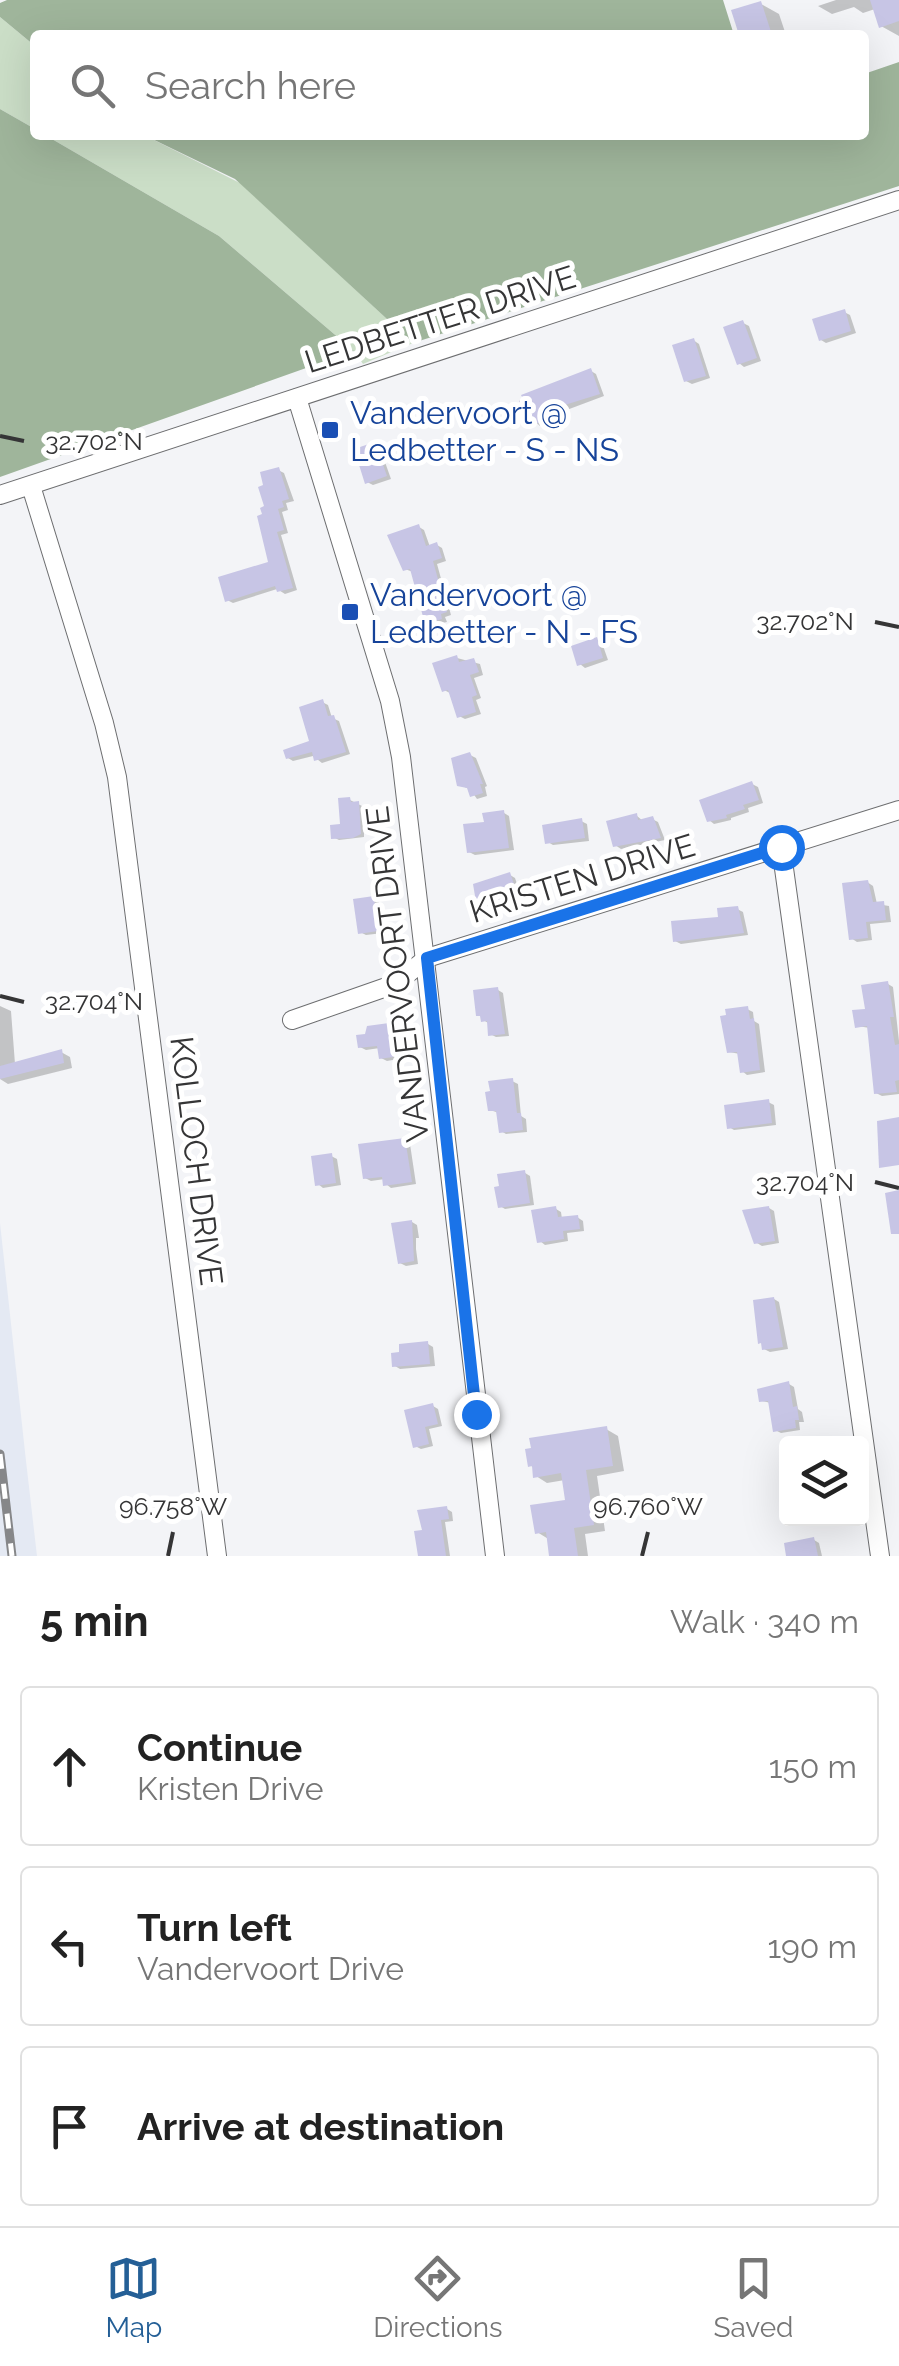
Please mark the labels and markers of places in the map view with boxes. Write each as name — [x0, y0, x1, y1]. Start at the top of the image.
place label: Vandervoort @ Ledbetter - S - NS — [350, 394, 619, 468]
marker: Vandervoort @ Ledbetter - S - NS — [319, 419, 341, 441]
place label: Vandervoort @ Ledbetter - N - FS — [370, 576, 638, 650]
marker: Vandervoort @ Ledbetter - N - FS — [339, 601, 361, 623]

